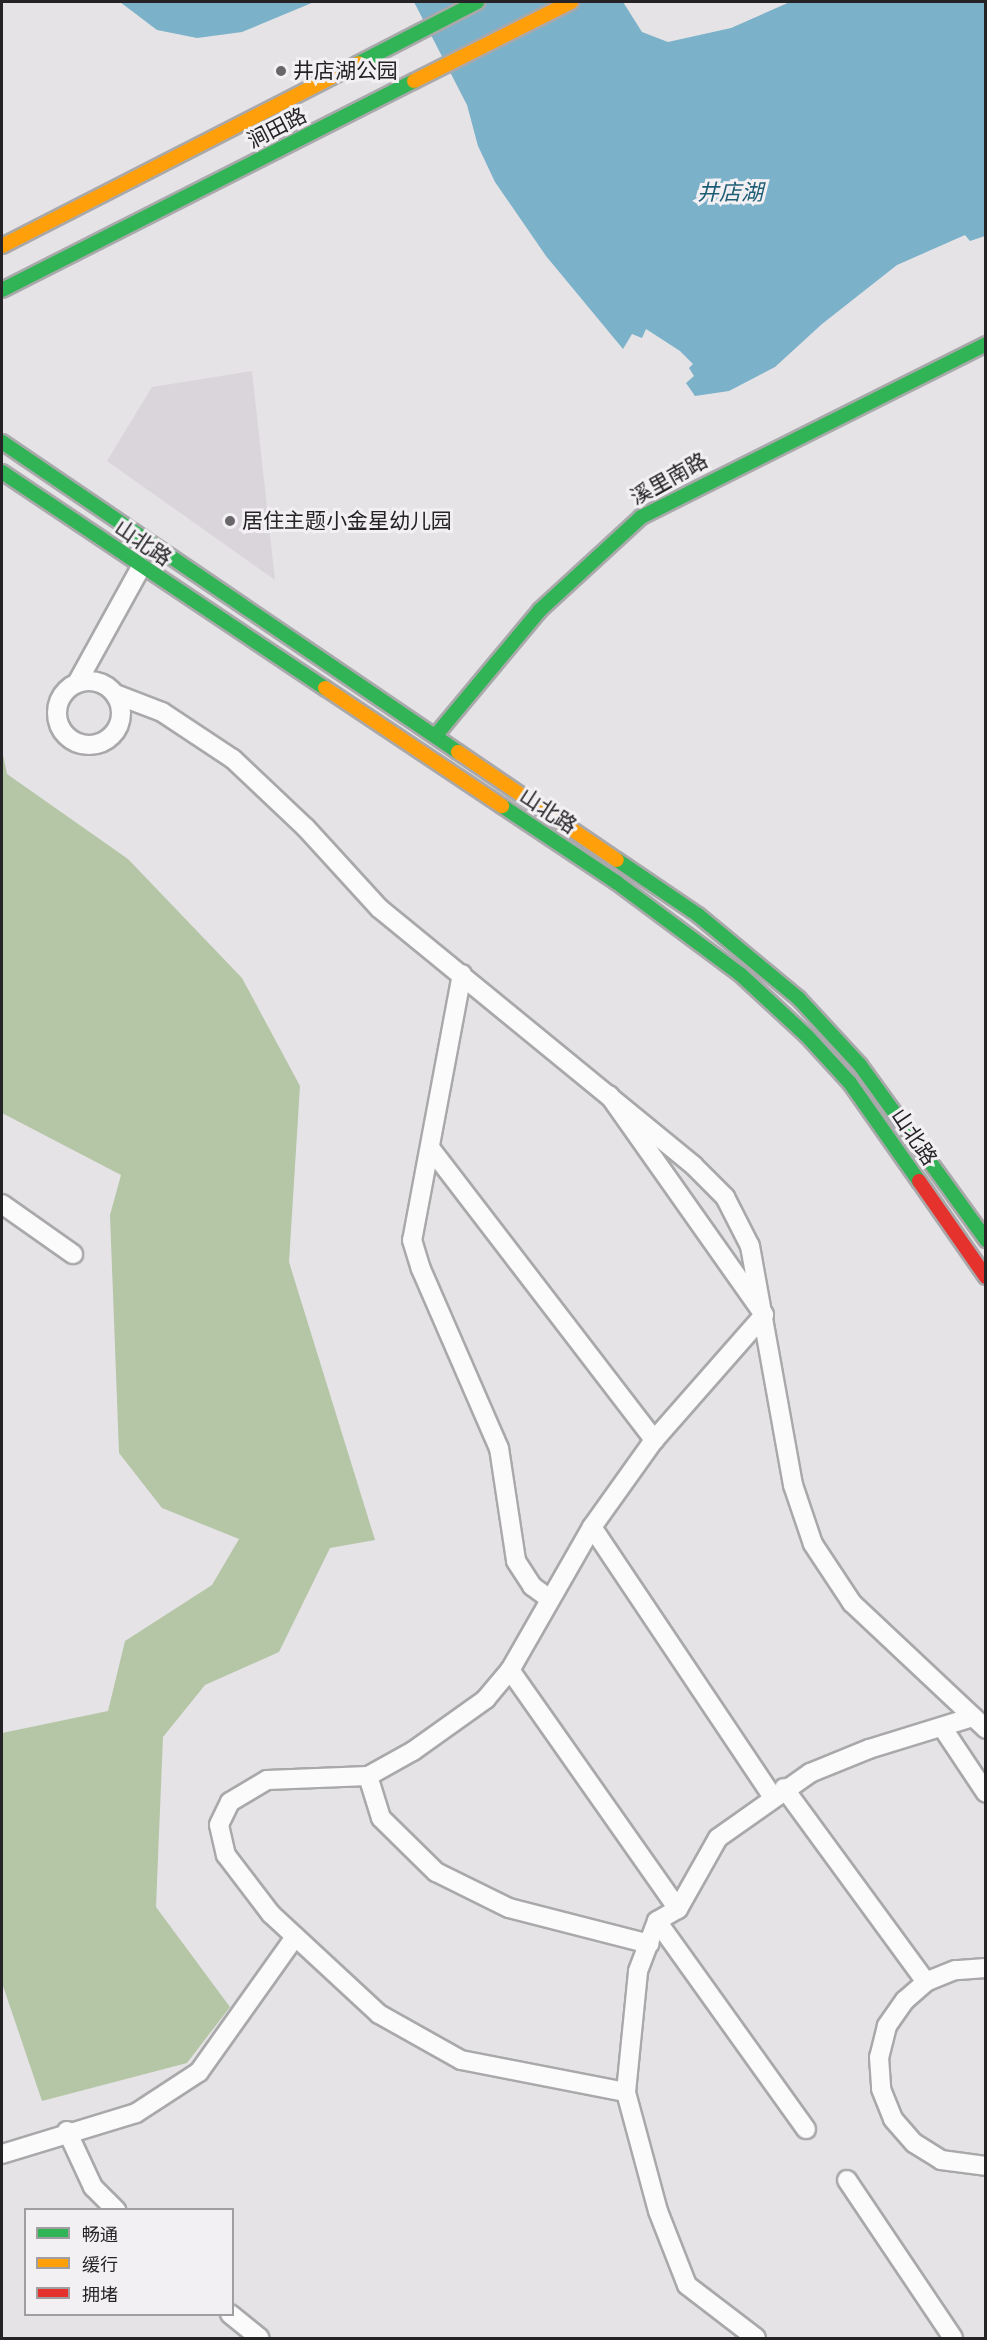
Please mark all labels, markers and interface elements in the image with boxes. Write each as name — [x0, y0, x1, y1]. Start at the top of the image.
place label: 井店湖公园 — [293, 58, 398, 84]
marker: 井店湖公园 — [274, 64, 288, 78]
street label: 涧田路 — [243, 102, 311, 154]
water label: 井店湖 — [697, 180, 763, 206]
street label: 溪里南路 — [626, 448, 712, 510]
place label: 居住主题小金星幼儿园 — [242, 508, 452, 534]
marker: 居住主题小金星幼儿园 — [223, 514, 237, 528]
street label: 山北路 — [110, 515, 176, 571]
street label: 山北路 — [515, 783, 581, 839]
street label: 山北路 — [886, 1104, 942, 1170]
legend — [24, 2208, 234, 2316]
text: 畅通 — [82, 2224, 118, 2245]
text: 缓行 — [82, 2254, 118, 2275]
text: 拥堵 — [82, 2284, 118, 2305]

